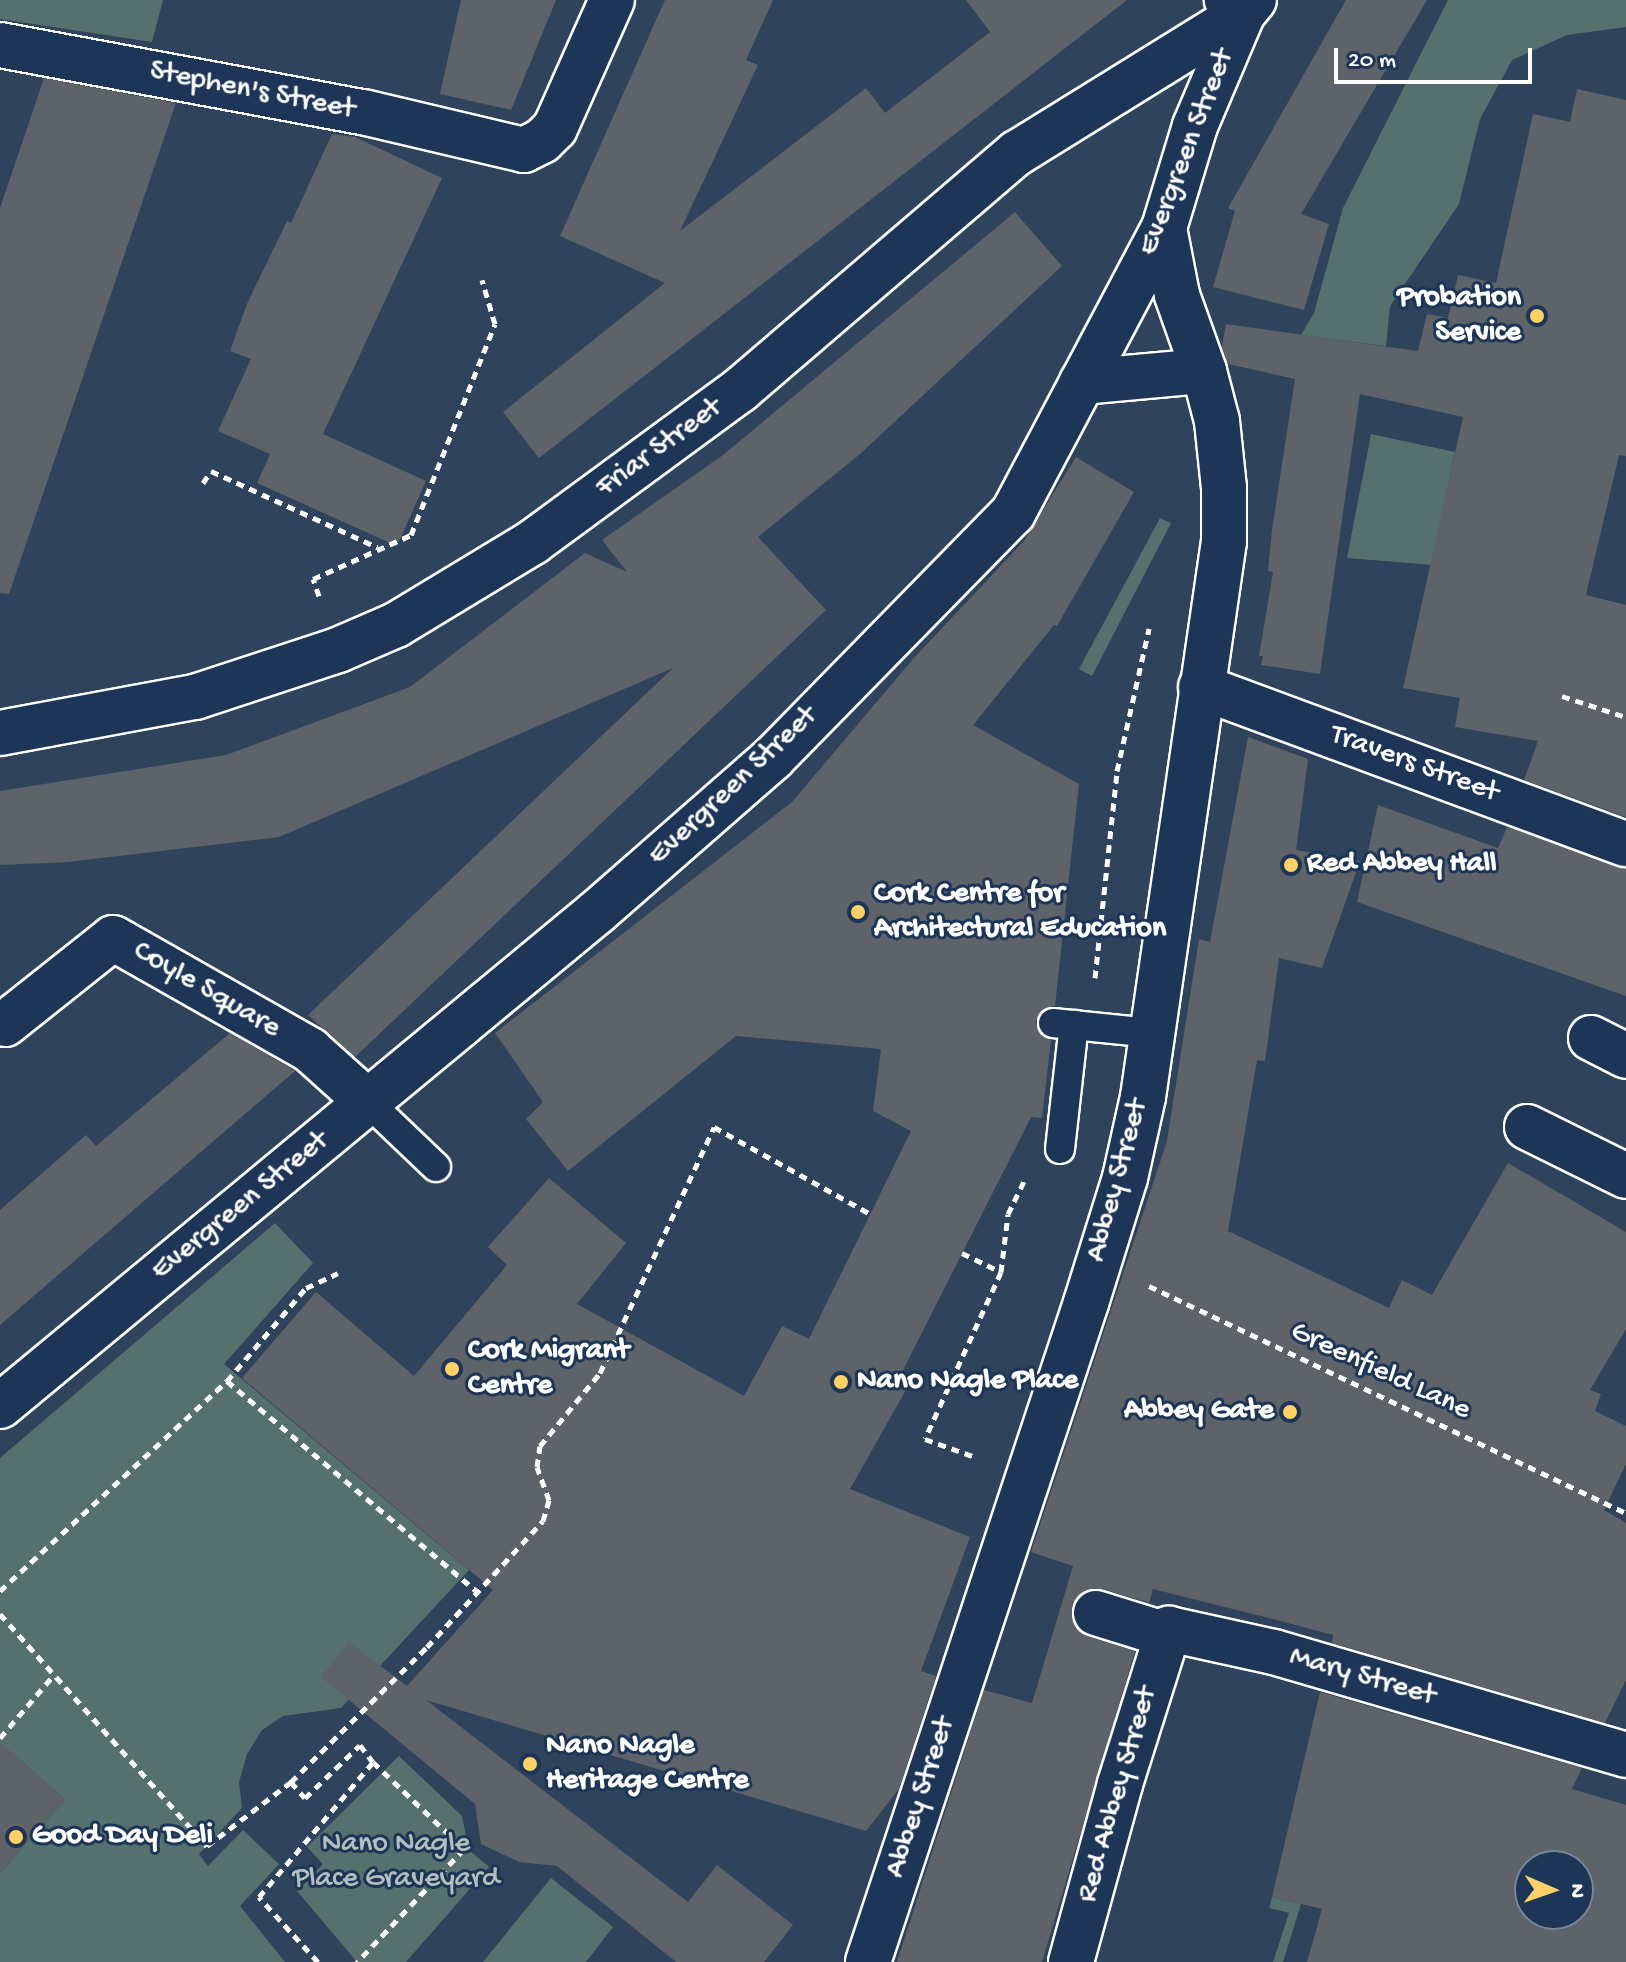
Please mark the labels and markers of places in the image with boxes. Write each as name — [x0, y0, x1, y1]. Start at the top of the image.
place label: Probation Service — [1397, 281, 1521, 352]
marker: Probation Service — [1528, 307, 1546, 325]
place label: Red Abbey Hall — [1307, 847, 1497, 883]
marker: Red Abbey Hall — [1282, 856, 1300, 874]
place label: Cork Centre for Architectural Education — [874, 877, 1166, 948]
marker: Cork Centre for Architectural Education — [849, 903, 867, 921]
place label: Cork Migrant Centre — [468, 1334, 629, 1404]
marker: Cork Migrant Centre — [443, 1360, 461, 1378]
place label: Nano Nagle Place — [857, 1364, 1078, 1400]
marker: Nano Nagle Place — [832, 1373, 850, 1391]
place label: Abbey Gate — [1124, 1394, 1274, 1430]
marker: Abbey Gate — [1281, 1403, 1299, 1421]
place label: Nano Nagle Heritage Centre — [546, 1729, 749, 1800]
marker: Nano Nagle Heritage Centre — [521, 1755, 539, 1773]
place label: Good Day Deli — [32, 1819, 213, 1855]
marker: Good Day Deli — [7, 1828, 25, 1846]

